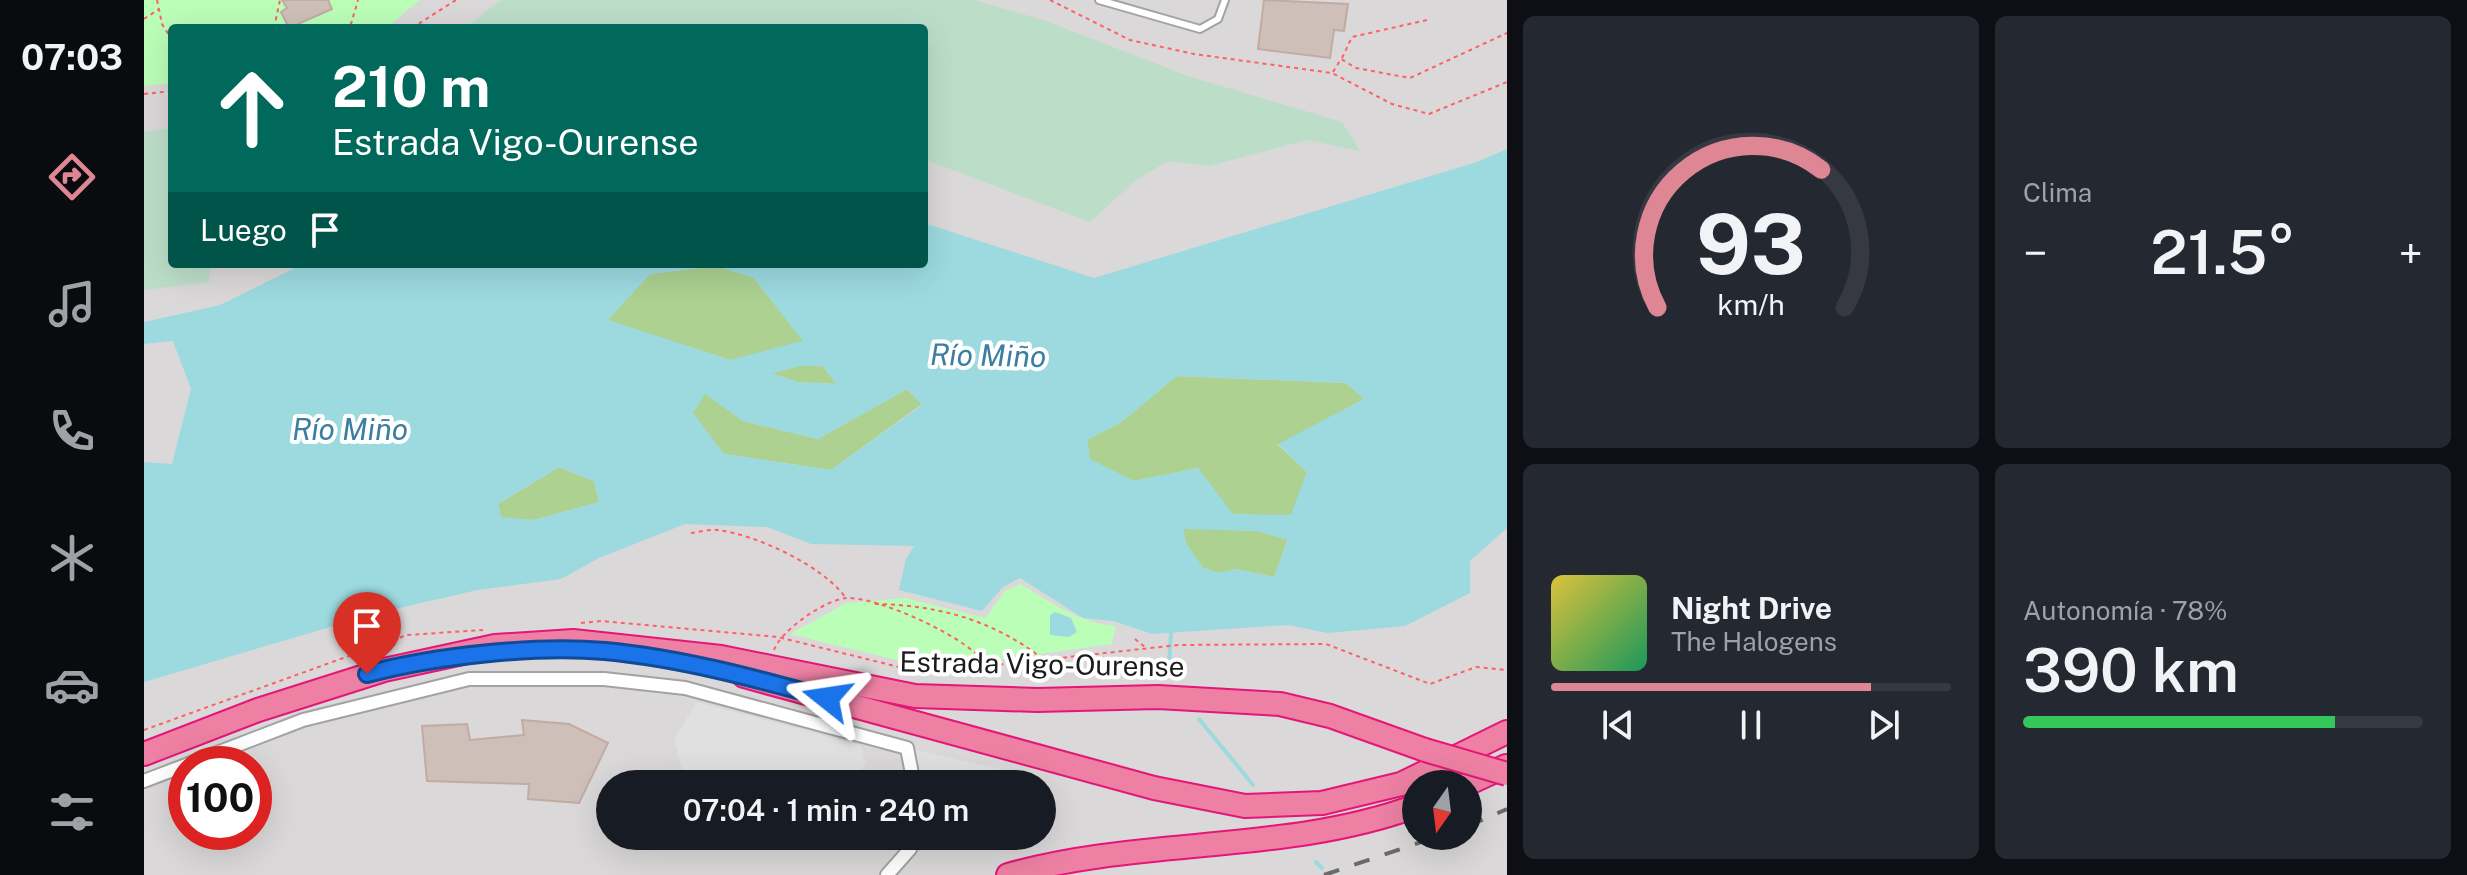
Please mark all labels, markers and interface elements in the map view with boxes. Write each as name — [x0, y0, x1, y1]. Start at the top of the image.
text: 07:03 — [21, 36, 123, 78]
text: 210 m — [332, 54, 490, 120]
icon: ahead — [200, 56, 304, 160]
text: Estrada Vigo-Ourense — [332, 121, 699, 163]
icon: directions — [44, 149, 100, 205]
text: Clima — [2023, 177, 2092, 208]
text: 93 — [1696, 194, 1806, 292]
icon: arrive — [303, 208, 347, 252]
text: Luego — [200, 212, 287, 248]
text: 21.5° — [2151, 217, 2295, 288]
text: − — [2023, 227, 2047, 279]
text: + — [2399, 227, 2423, 279]
icon: music — [44, 276, 100, 332]
text: km/h — [1717, 288, 1785, 321]
water label: Río Miño — [930, 336, 1046, 374]
icon: phone — [44, 403, 100, 459]
water label: Río Miño — [292, 411, 408, 447]
icon: climate — [44, 530, 100, 586]
text: Night Drive — [1671, 590, 1832, 626]
pin — [333, 592, 401, 674]
text: Autonomía · 78% — [2023, 595, 2228, 626]
icon: arrive — [345, 604, 389, 648]
text: The Halogens — [1671, 626, 1837, 657]
text: 390 km — [2023, 635, 2239, 706]
street label: Estrada Vigo-Ourense — [899, 645, 1185, 682]
position arrow — [785, 656, 869, 740]
icon: car — [44, 657, 100, 713]
icon: previous — [1596, 703, 1640, 747]
icon: pause — [1729, 703, 1773, 747]
icon: next — [1862, 703, 1906, 747]
speed limit sign: 100 — [168, 746, 272, 850]
north arrow — [1402, 770, 1482, 850]
map controls — [1402, 770, 1482, 850]
icon: filters — [44, 784, 100, 840]
text: 07:04 · 1 min · 240 m — [683, 792, 969, 828]

